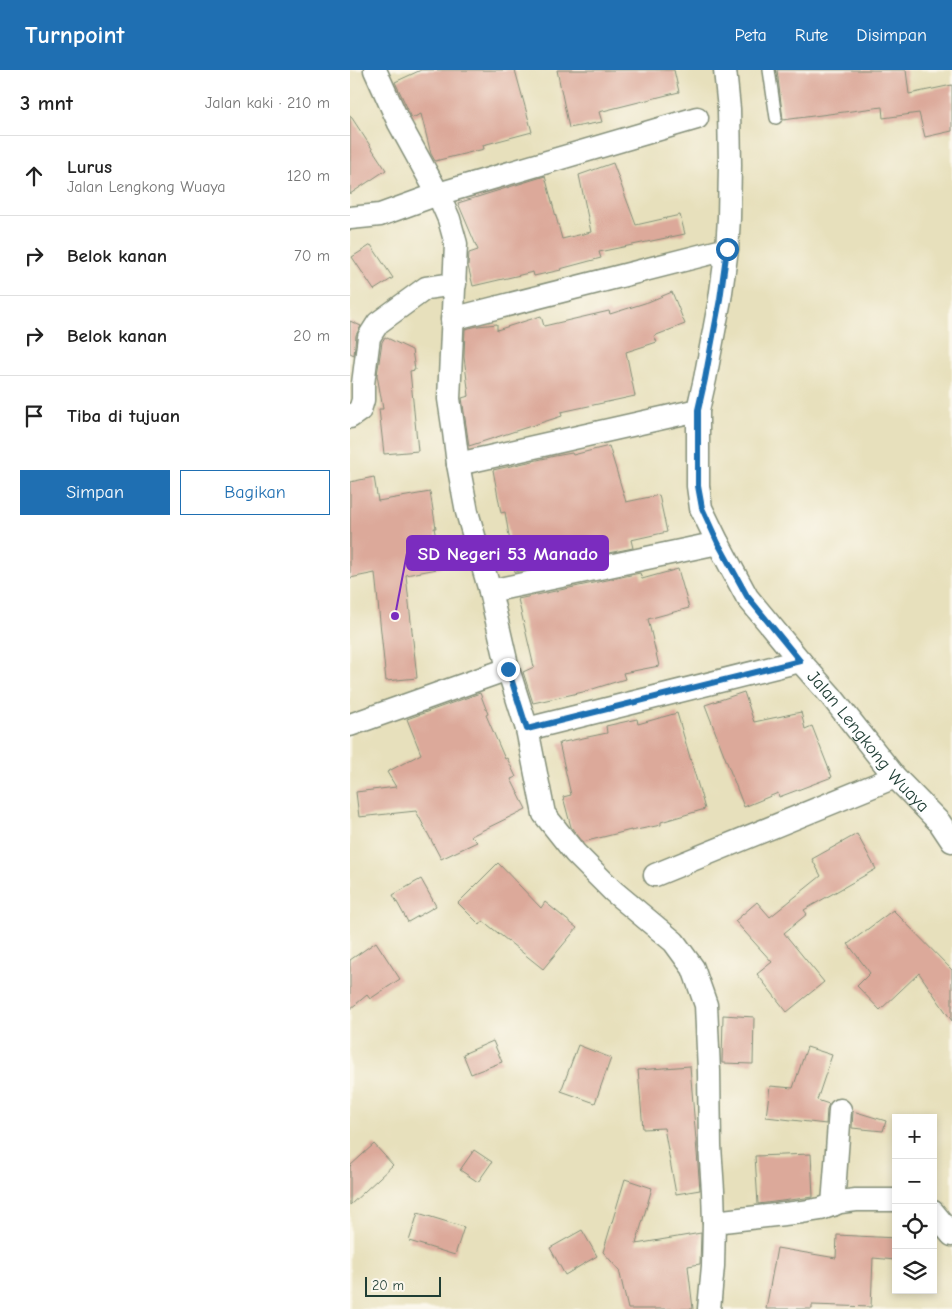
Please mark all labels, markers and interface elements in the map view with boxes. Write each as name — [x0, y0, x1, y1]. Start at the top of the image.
text: Turnpoint — [25, 21, 124, 49]
text: Peta — [734, 25, 767, 46]
text: Rute — [795, 25, 828, 46]
text: Disimpan — [856, 25, 927, 46]
text: 3 mnt — [20, 91, 73, 115]
text: Jalan kaki · 210 m — [205, 94, 330, 112]
text: Lurus — [67, 156, 112, 178]
icon: ahead — [20, 162, 48, 190]
text: 120 m — [287, 167, 330, 185]
text: Jalan Lengkong Wuaya — [67, 178, 226, 196]
route start — [716, 238, 739, 261]
icon: right — [20, 242, 48, 270]
text: Belok kanan — [67, 245, 167, 267]
text: 70 m — [294, 247, 330, 265]
icon: right — [20, 322, 48, 350]
text: Belok kanan — [67, 325, 167, 347]
text: 20 m — [293, 327, 330, 345]
icon: arrive — [20, 402, 48, 430]
text: Tiba di tujuan — [67, 405, 180, 427]
button: Simpan — [20, 470, 170, 515]
button: Bagikan — [180, 470, 330, 515]
callout: SD Negeri 53 Manado — [407, 536, 608, 570]
text: SD Negeri 53 Manado — [418, 543, 598, 565]
route end — [497, 658, 520, 681]
street label: Jalan Lengkong Wuaya — [803, 667, 934, 817]
map controls — [892, 1114, 937, 1294]
button: + — [892, 1114, 937, 1159]
button: − — [892, 1159, 937, 1204]
button: locate — [892, 1204, 937, 1249]
button: layers — [892, 1249, 937, 1294]
scale bar — [365, 1274, 441, 1297]
text: 20 m — [372, 1277, 404, 1294]

